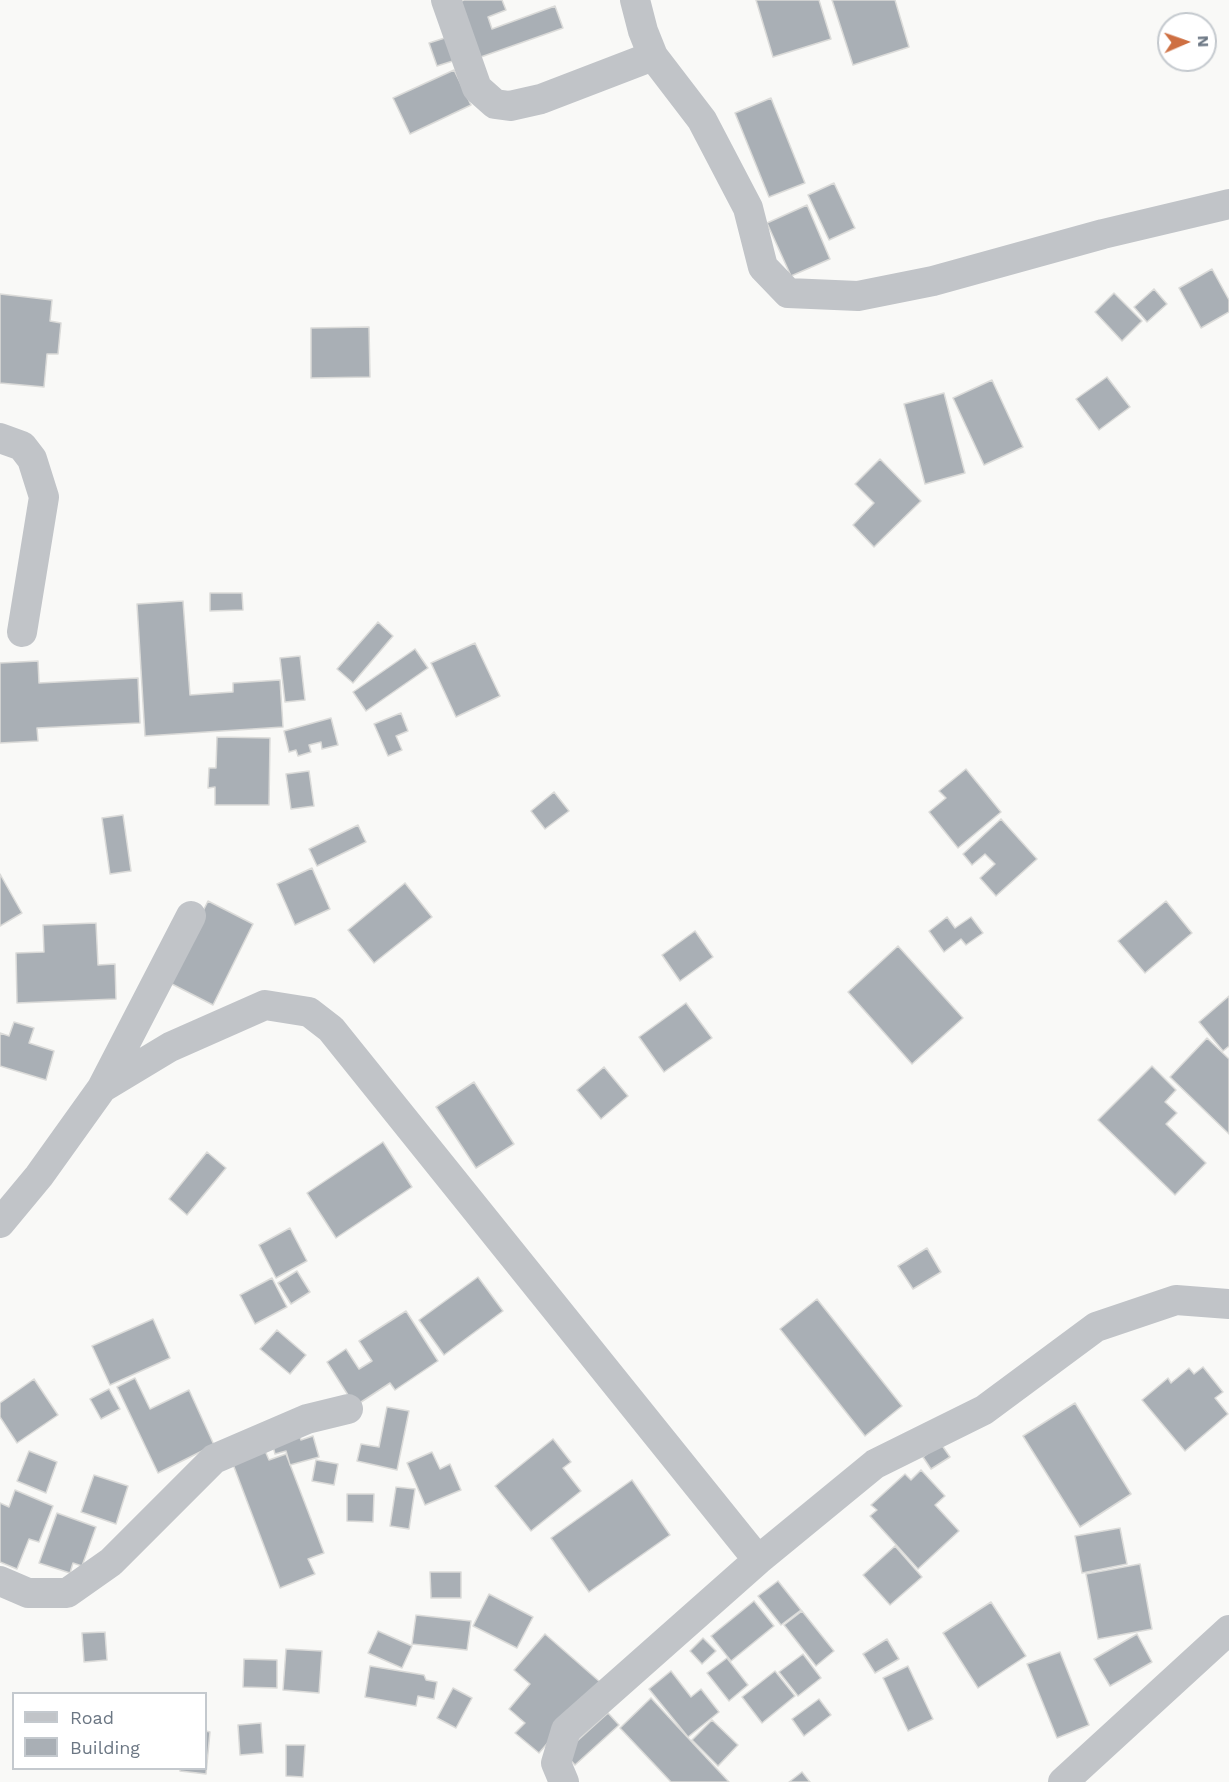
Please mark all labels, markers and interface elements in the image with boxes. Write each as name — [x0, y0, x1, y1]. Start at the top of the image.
north arrow — [1157, 12, 1217, 72]
text: N — [1194, 35, 1213, 48]
legend — [12, 1692, 207, 1770]
text: Road — [70, 1707, 114, 1728]
text: Building — [70, 1737, 140, 1758]

